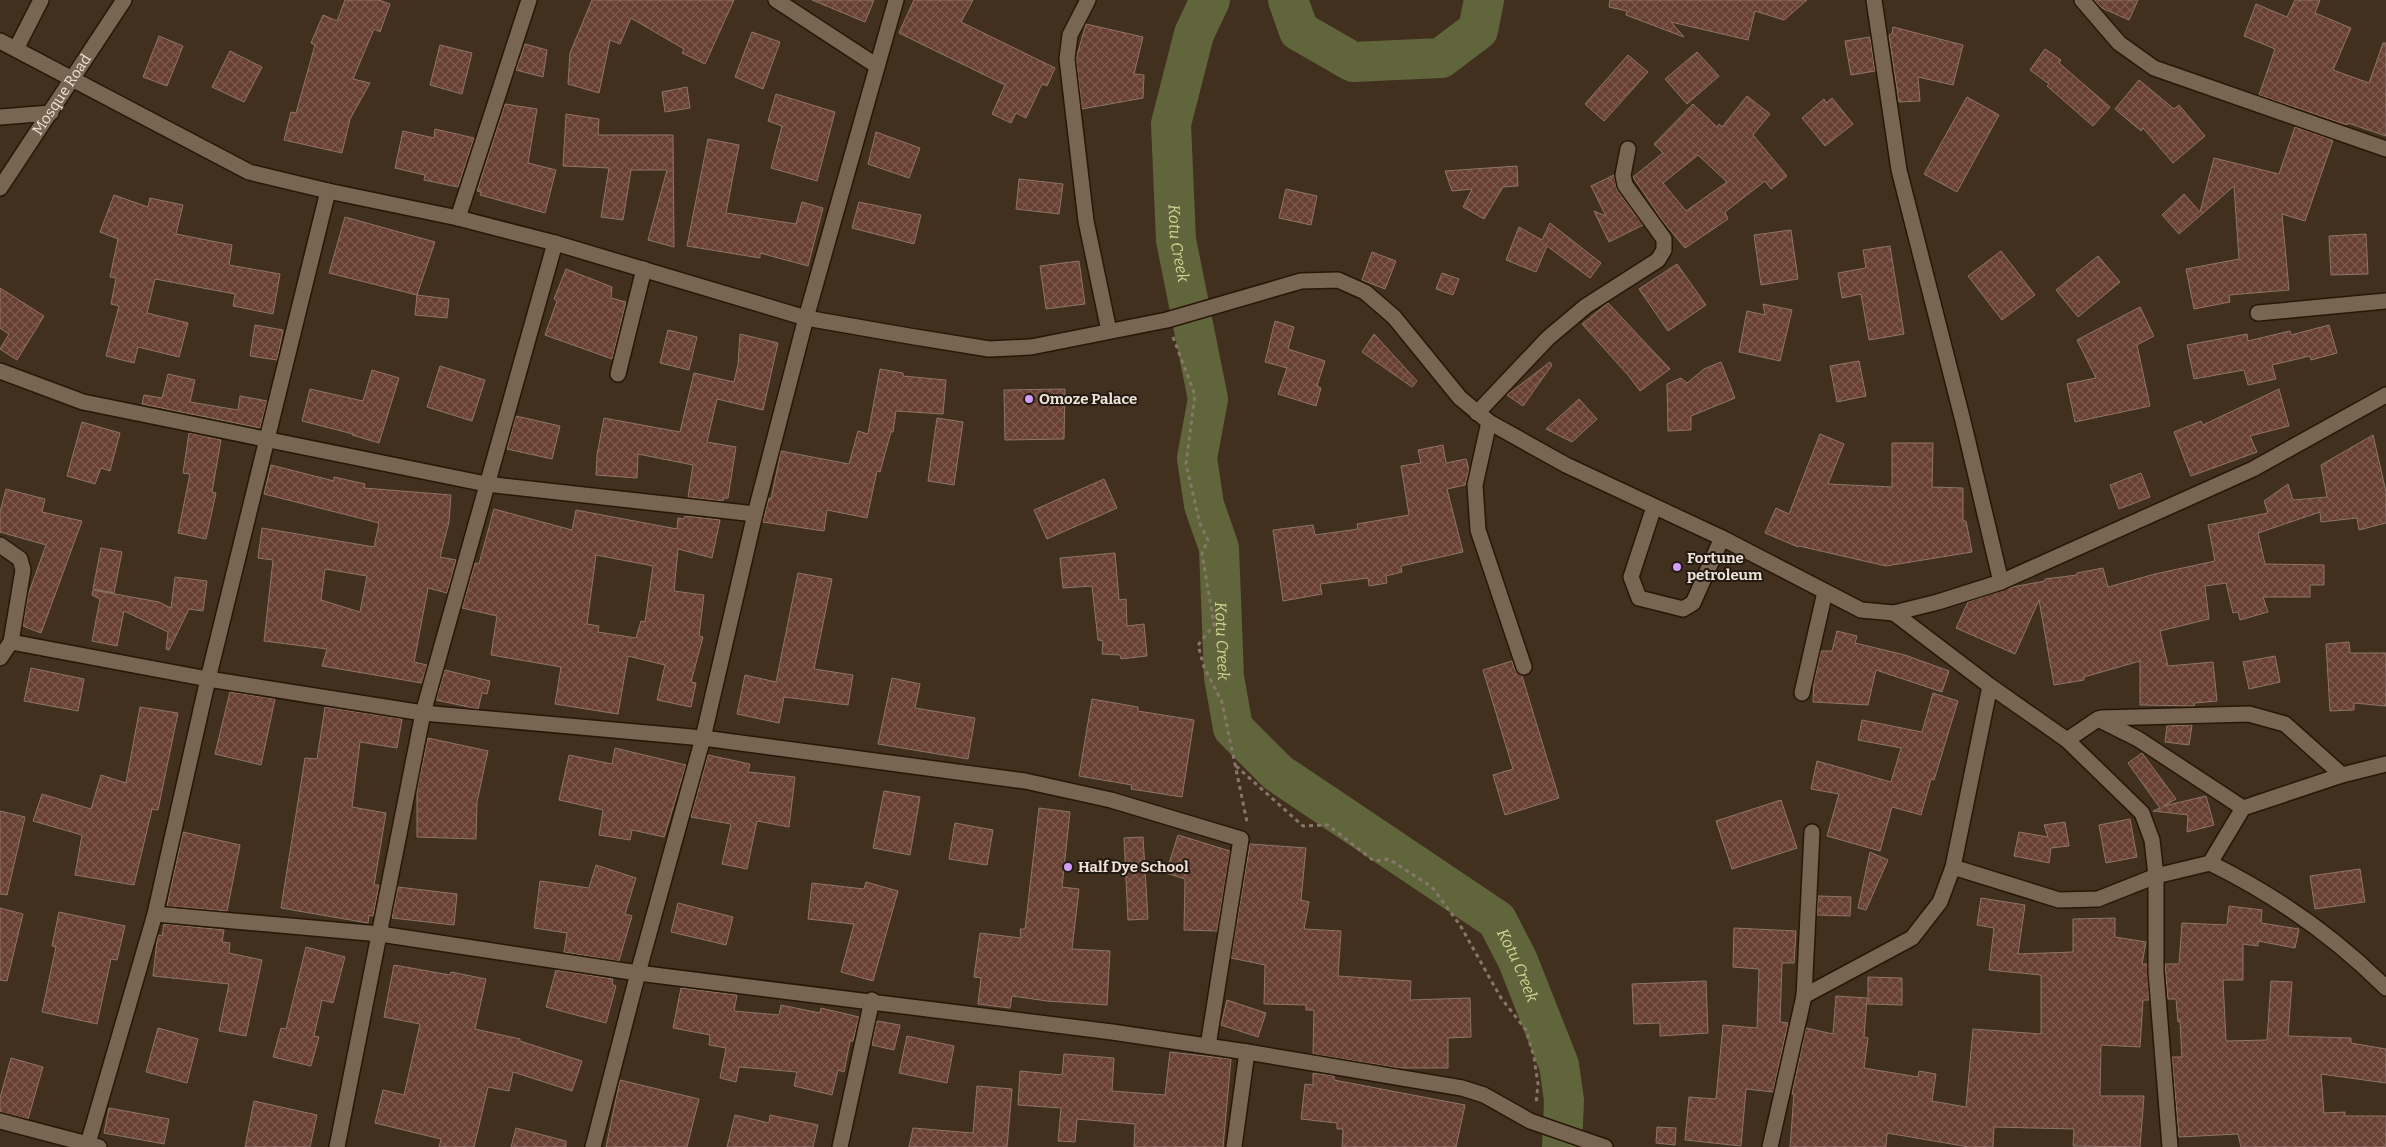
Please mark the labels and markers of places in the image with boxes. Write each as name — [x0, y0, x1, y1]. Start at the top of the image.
place label: Omoze Palace — [1039, 390, 1137, 408]
marker: Omoze Palace — [1023, 393, 1035, 405]
place label: Fortune petroleum — [1687, 549, 1763, 584]
marker: Fortune petroleum — [1671, 561, 1683, 573]
place label: Half Dye School — [1078, 858, 1189, 876]
marker: Half Dye School — [1062, 861, 1074, 873]

